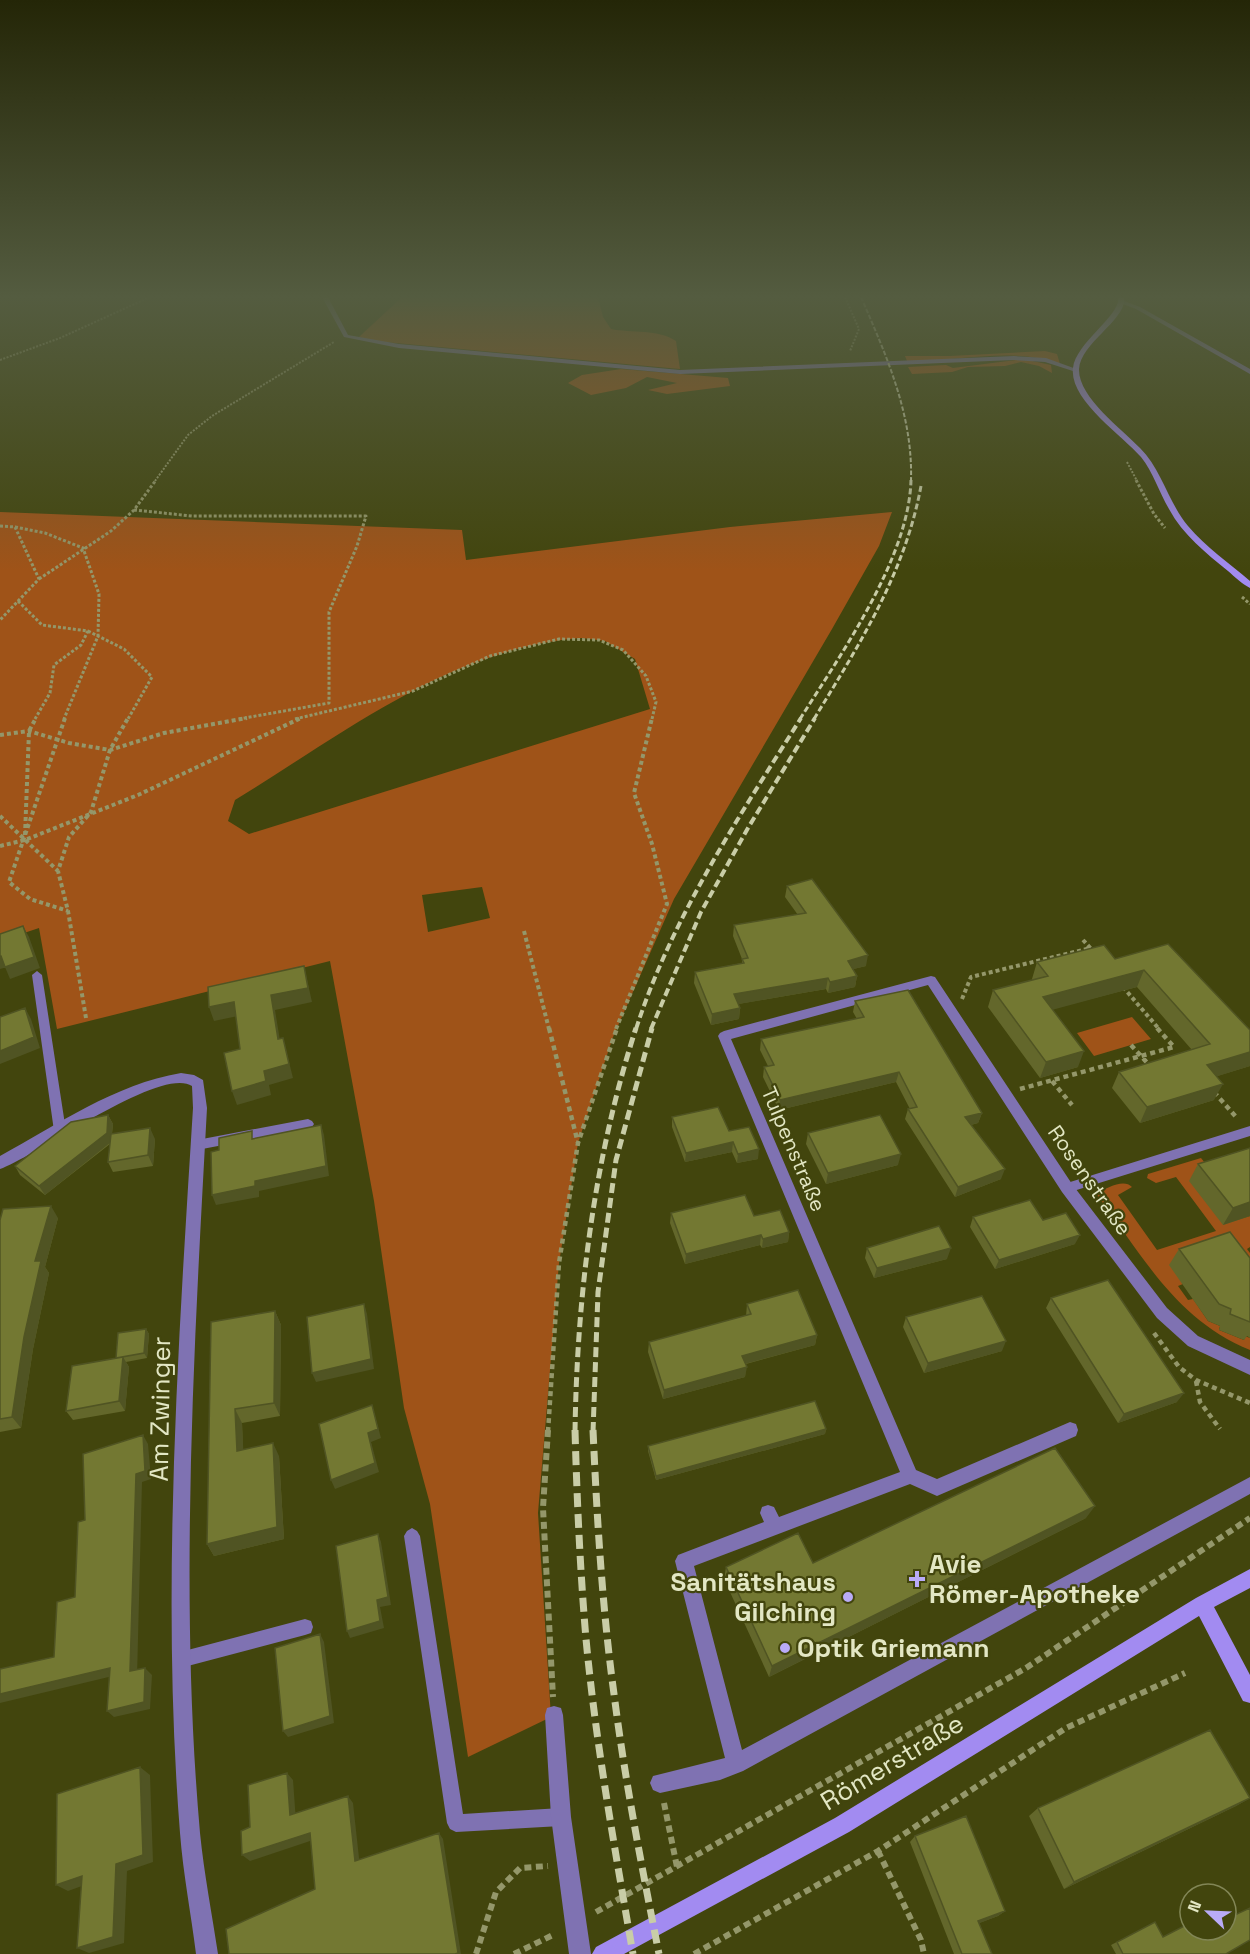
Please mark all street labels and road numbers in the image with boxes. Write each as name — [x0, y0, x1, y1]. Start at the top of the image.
street label: Tulpenstraße — [756, 1082, 832, 1216]
street label: Rosenstraße — [1042, 1120, 1138, 1240]
street label: Am Zwinger — [142, 1336, 178, 1482]
street label: Römerstraße — [814, 1706, 970, 1818]

